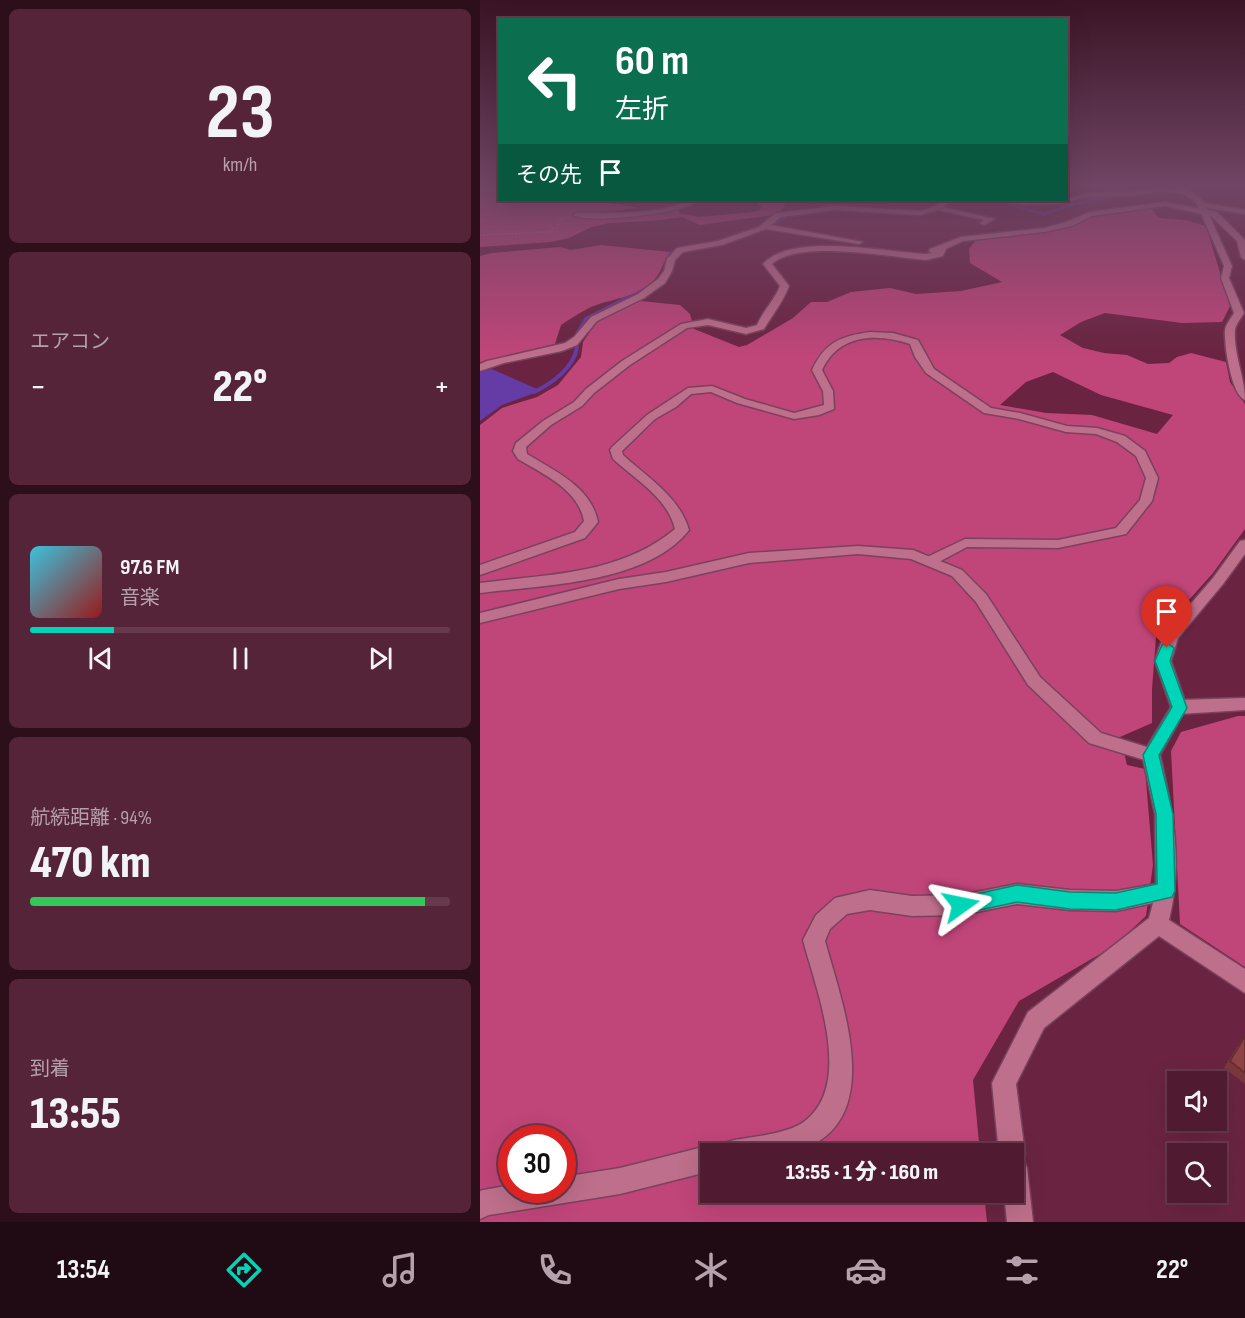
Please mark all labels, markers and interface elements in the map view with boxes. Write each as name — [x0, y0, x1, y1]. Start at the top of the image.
text: 60 m — [615, 36, 689, 87]
icon: left — [516, 42, 594, 120]
text: 23 — [205, 67, 275, 160]
text: 左折 — [615, 94, 669, 126]
text: km/h — [223, 153, 257, 177]
icon: arrive — [594, 156, 627, 189]
text: その先 — [516, 162, 582, 189]
text: エアコン — [30, 330, 110, 354]
text: 22° — [212, 360, 268, 415]
text: − — [30, 367, 46, 407]
text: + — [434, 367, 450, 407]
text: 97.6 FM — [120, 554, 179, 581]
text: 音楽 — [120, 586, 160, 610]
pin — [1141, 586, 1192, 648]
icon: arrive — [1150, 595, 1183, 628]
icon: previous — [84, 642, 117, 675]
icon: pause — [224, 642, 257, 675]
icon: next — [364, 642, 397, 675]
text: 航続距離 · 94% — [30, 806, 152, 830]
text: 470 km — [30, 836, 150, 891]
position arrow — [929, 873, 993, 937]
text: 到着 — [30, 1057, 70, 1081]
map controls — [1167, 1071, 1227, 1203]
button: sound — [1167, 1071, 1227, 1131]
text: 13:55 — [30, 1087, 121, 1142]
speed limit sign: 30 — [498, 1125, 576, 1203]
button: search — [1167, 1143, 1227, 1203]
text: 13:55 · 1 分 · 160 m — [786, 1159, 938, 1186]
icon: directions — [223, 1249, 265, 1291]
icon: music — [379, 1249, 421, 1291]
icon: phone — [534, 1249, 576, 1291]
icon: climate — [690, 1249, 732, 1291]
icon: car — [845, 1249, 887, 1291]
icon: filters — [1001, 1249, 1043, 1291]
text: 13:54 — [57, 1254, 110, 1286]
text: 22° — [1156, 1254, 1188, 1286]

